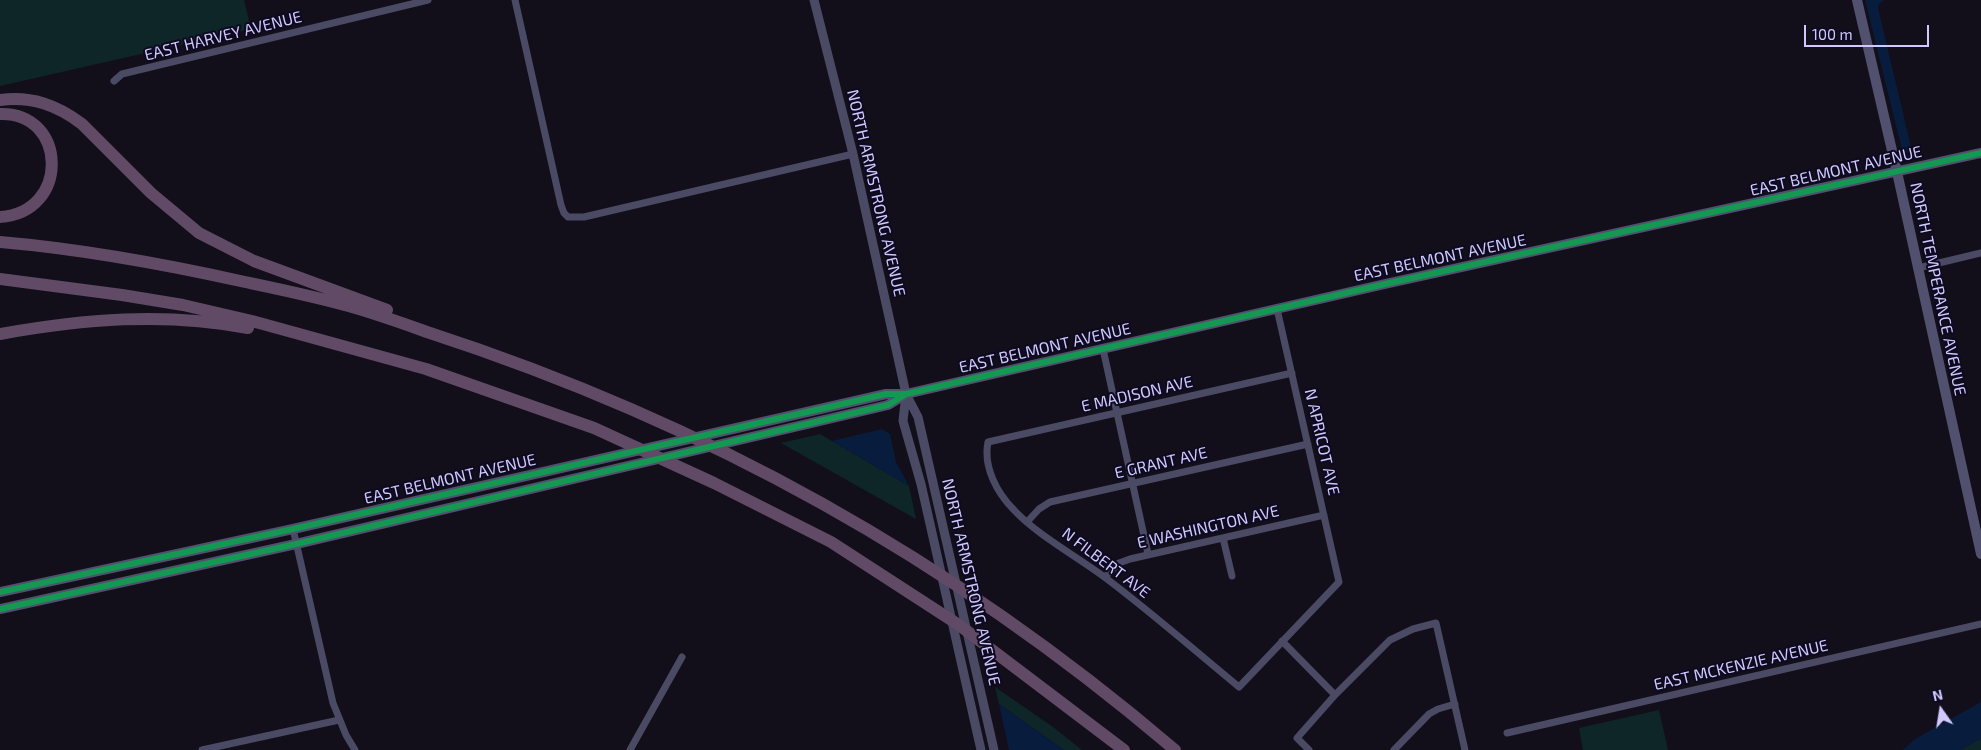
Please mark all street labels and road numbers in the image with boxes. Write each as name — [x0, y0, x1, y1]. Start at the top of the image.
street label: EAST HARVEY AVENUE — [142, 7, 304, 65]
street label: NORTH ARMSTRONG AVENUE — [843, 88, 909, 298]
street label: EAST BELMONT AVENUE — [1748, 142, 1924, 200]
street label: NORTH TEMPERANCE AVENUE — [1906, 181, 1970, 397]
street label: EAST BELMONT AVENUE — [1352, 230, 1528, 286]
street label: EAST BELMONT AVENUE — [957, 319, 1133, 377]
street label: E MADISON AVE — [1079, 372, 1195, 416]
street label: N APRICOT AVE — [1300, 387, 1344, 497]
street label: E GRANT AVE — [1113, 443, 1209, 483]
street label: EAST BELMONT AVENUE — [362, 450, 538, 508]
street label: NORTH ARMSTRONG AVENUE — [938, 477, 1004, 687]
street label: E WASHINGTON AVE — [1135, 501, 1281, 553]
street label: N FILBERT AVE — [1058, 524, 1154, 602]
street label: EAST MCKENZIE AVENUE — [1652, 636, 1830, 694]

